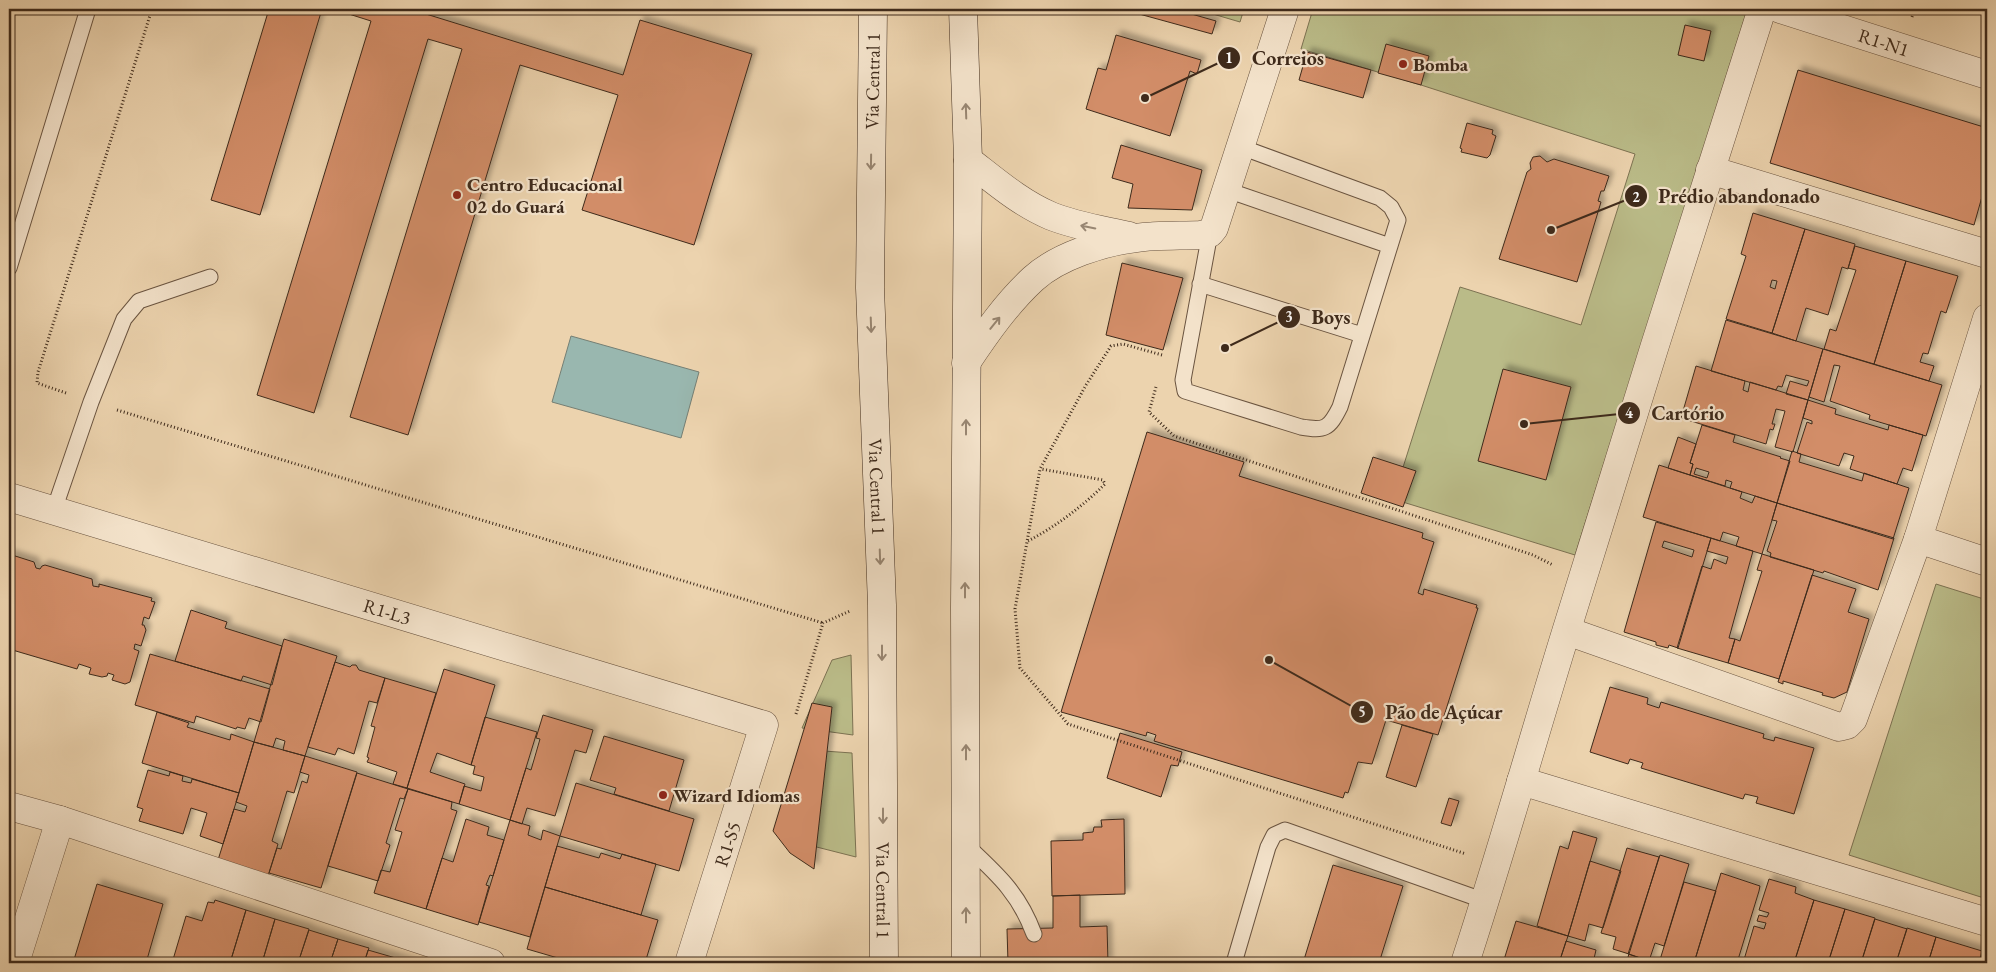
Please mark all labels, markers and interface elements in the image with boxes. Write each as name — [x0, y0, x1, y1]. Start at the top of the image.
street label: R1-N1 — [1855, 23, 1912, 62]
street label: Via Central 1 — [859, 32, 886, 130]
callout: Correios — [1217, 40, 1334, 75]
text: Correios — [1252, 45, 1324, 71]
text: 1 — [1225, 48, 1233, 67]
place label: Bomba — [1413, 52, 1469, 77]
marker: Bomba — [1397, 58, 1409, 70]
one-way arrow — [961, 103, 971, 120]
one-way arrow — [866, 154, 876, 170]
place label: Centro Educacional 02 do Guará — [467, 172, 623, 219]
callout: Prédio abandonado — [1623, 179, 1830, 214]
text: Prédio abandonado — [1658, 183, 1820, 209]
text: 2 — [1632, 187, 1640, 206]
marker: Centro Educacional 02 do Guará — [451, 189, 463, 201]
one-way arrow — [1080, 221, 1096, 231]
callout: Boys — [1276, 299, 1360, 334]
text: Boys — [1312, 304, 1350, 330]
text: 3 — [1285, 307, 1293, 326]
one-way arrow — [867, 317, 876, 333]
one-way arrow — [989, 317, 1000, 330]
callout: Cartório — [1616, 396, 1734, 431]
text: Cartório — [1652, 400, 1724, 426]
text: 4 — [1625, 403, 1634, 422]
one-way arrow — [961, 419, 971, 436]
street label: Via Central 1 — [863, 438, 891, 536]
one-way arrow — [875, 549, 885, 565]
one-way arrow — [960, 582, 970, 598]
street label: R1-L3 — [360, 593, 414, 631]
one-way arrow — [877, 645, 887, 661]
callout: Pão de Açúcar — [1350, 694, 1512, 729]
text: Pão de Açúcar — [1385, 699, 1503, 725]
text: 5 — [1358, 702, 1366, 721]
one-way arrow — [961, 744, 971, 760]
place label: Wizard Idiomas — [673, 783, 800, 808]
marker: Wizard Idiomas — [657, 789, 669, 801]
one-way arrow — [878, 808, 888, 824]
street label: R1-S5 — [709, 818, 746, 870]
street label: Via Central 1 — [870, 842, 896, 939]
one-way arrow — [961, 907, 971, 923]

